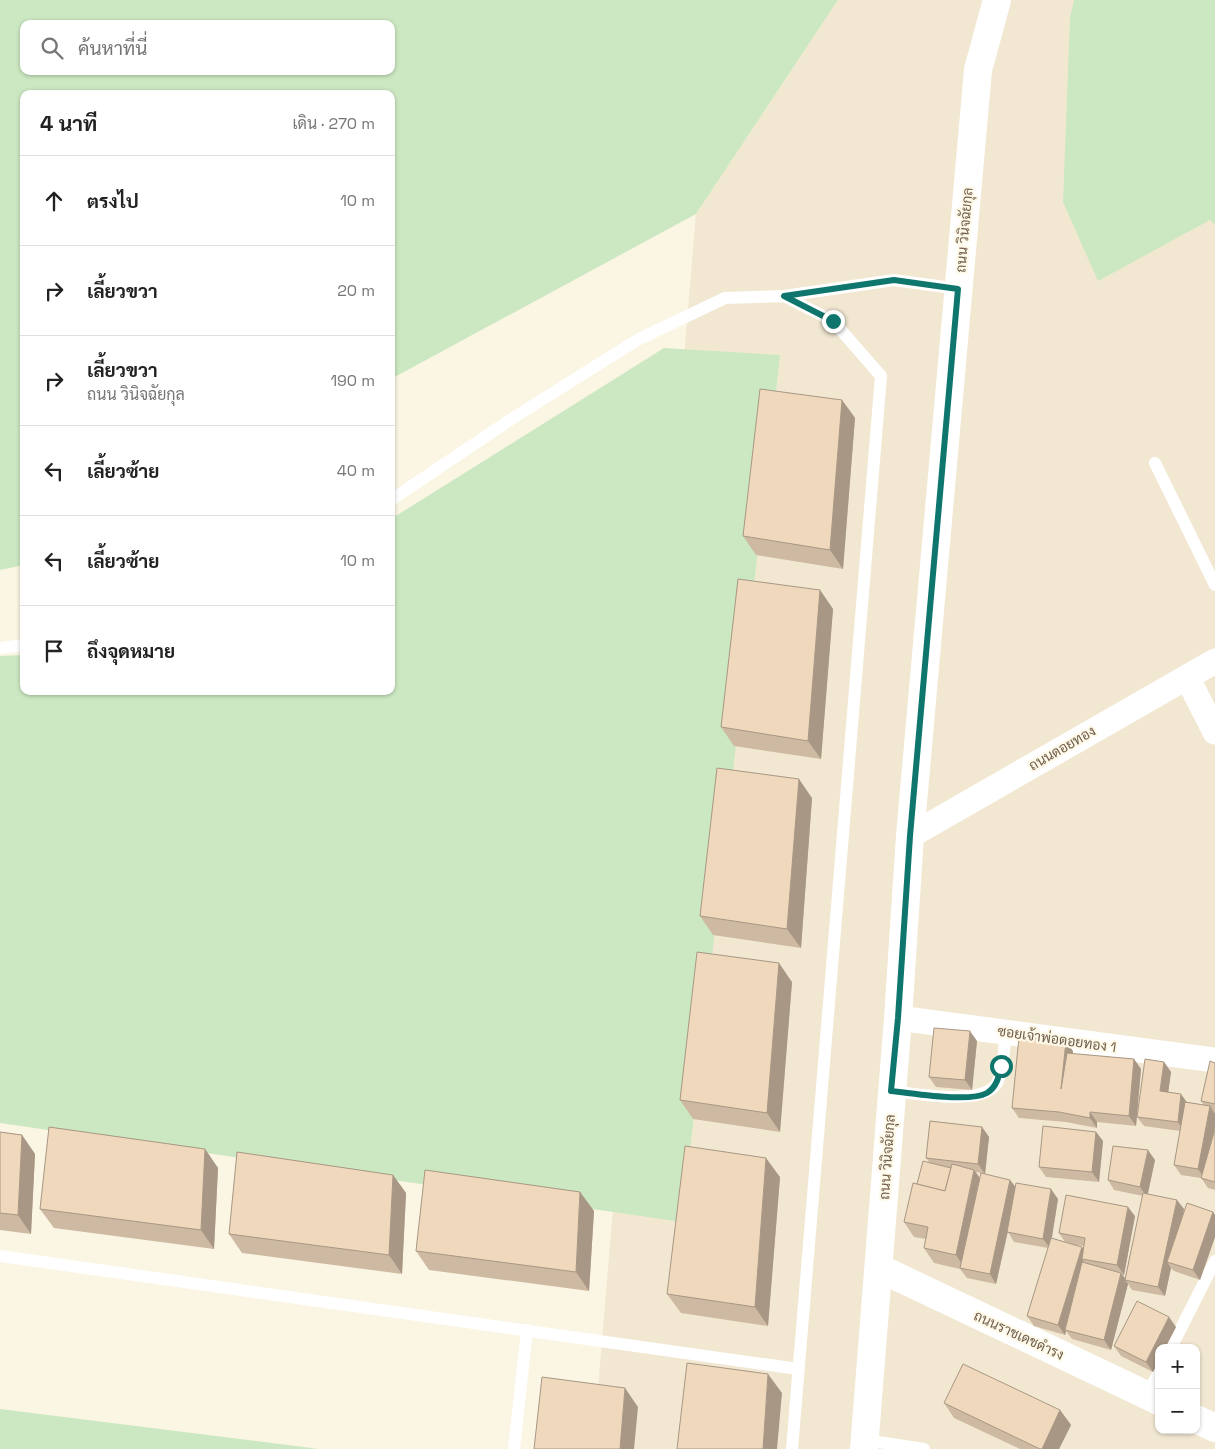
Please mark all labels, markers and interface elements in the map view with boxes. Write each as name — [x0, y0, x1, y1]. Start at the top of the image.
search box — [20, 20, 395, 75]
icon: search — [38, 34, 66, 62]
text: ค้นหาที่นี่ — [78, 36, 147, 61]
text: 4 นาที — [40, 110, 97, 137]
text: เดิน · 270 m — [293, 113, 375, 134]
icon: ahead — [40, 187, 68, 215]
street label: ถนน วินิจฉัยกุล — [951, 187, 978, 274]
text: ตรงไป — [87, 189, 139, 214]
text: 10 m — [340, 190, 375, 211]
icon: right — [40, 277, 68, 305]
text: เลี้ยวขวา — [87, 279, 158, 304]
text: 20 m — [337, 280, 375, 301]
route end — [822, 310, 845, 333]
text: เลี้ยวขวา — [87, 358, 158, 383]
icon: right — [40, 367, 68, 395]
text: 190 m — [330, 370, 375, 391]
text: ถนน วินิจฉัยกุล — [87, 384, 185, 405]
icon: left — [40, 457, 68, 485]
text: เลี้ยวซ้าย — [87, 459, 159, 484]
text: 40 m — [337, 460, 375, 481]
icon: left — [40, 547, 68, 575]
text: เลี้ยวซ้าย — [87, 549, 159, 574]
text: 10 m — [340, 550, 375, 571]
icon: arrive — [40, 637, 68, 665]
text: ถึงจุดหมาย — [87, 639, 175, 664]
street label: ถนนดอยทอง — [1025, 722, 1099, 774]
street label: ซอยเจ้าพ่อดอยทอง 1 — [996, 1022, 1118, 1056]
route start — [990, 1055, 1013, 1078]
street label: ถนน วินิจฉัยกุล — [875, 1114, 900, 1200]
street label: ถนนราชเดชดำรง — [971, 1306, 1067, 1364]
map controls — [1155, 1344, 1200, 1434]
button: + — [1155, 1344, 1200, 1389]
button: − — [1155, 1389, 1200, 1434]

